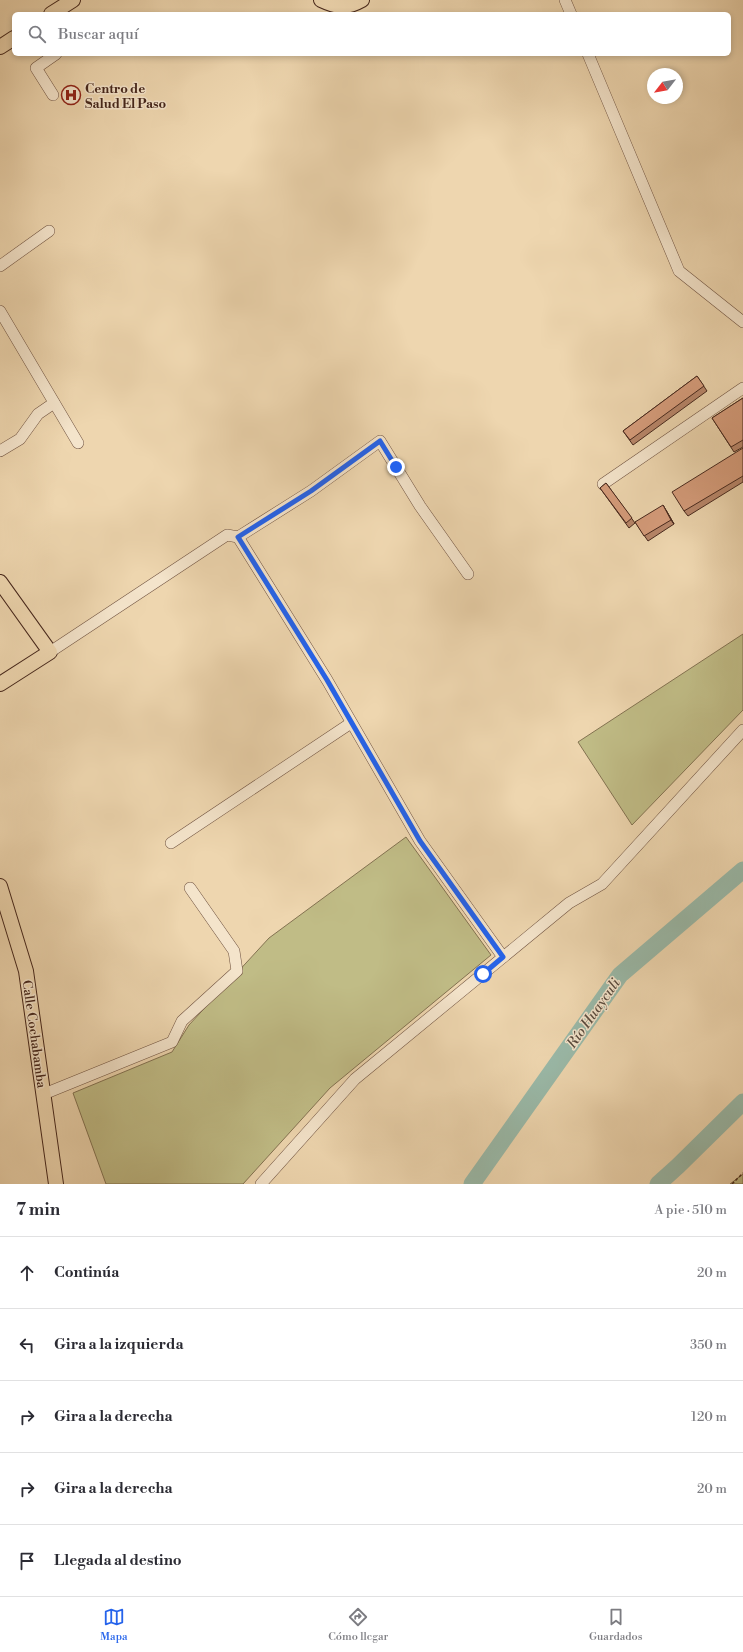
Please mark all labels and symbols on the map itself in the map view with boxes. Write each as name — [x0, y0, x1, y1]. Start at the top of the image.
north arrow — [647, 68, 683, 104]
place label: Centro de Salud El Paso — [85, 81, 167, 112]
hospital icon: Centro de Salud El Paso — [60, 84, 82, 106]
route end — [387, 458, 405, 476]
route start — [474, 965, 492, 983]
water label: Río Huayculi — [563, 975, 625, 1053]
street label: Calle Cochabamba — [19, 979, 50, 1090]

